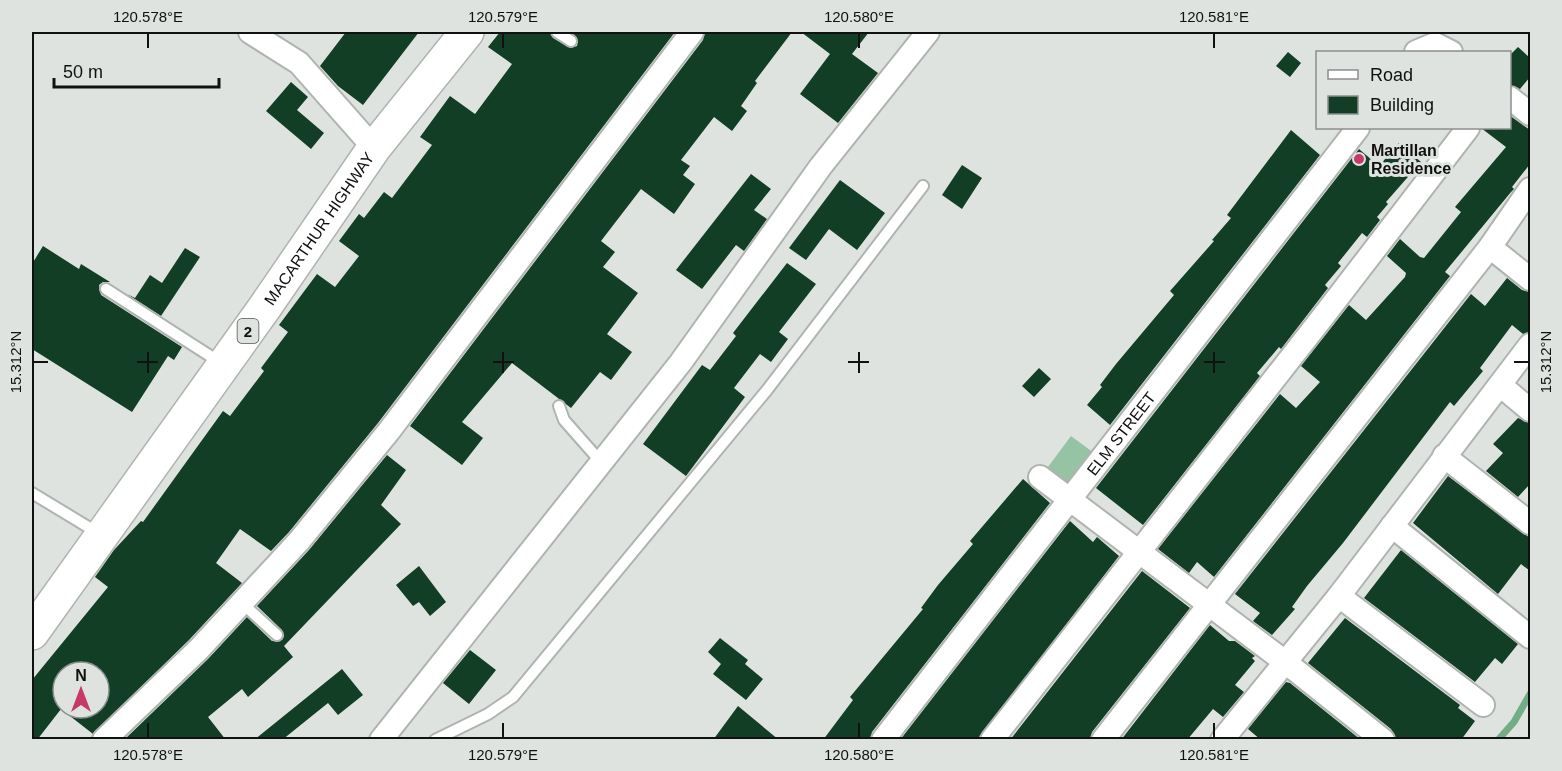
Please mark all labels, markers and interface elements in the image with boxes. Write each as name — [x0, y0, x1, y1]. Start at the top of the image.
text: 120.578°E — [113, 8, 183, 25]
text: 120.579°E — [468, 8, 538, 25]
text: 120.580°E — [824, 8, 894, 25]
text: 120.581°E — [1179, 8, 1249, 25]
scale bar — [54, 51, 219, 89]
legend — [1316, 51, 1511, 129]
text: 50 m — [63, 62, 103, 82]
text: Road — [1370, 65, 1413, 85]
text: Building — [1370, 95, 1434, 115]
place label: Martillan Residence — [1371, 142, 1451, 177]
street label: MACARTHUR HIGHWAY — [261, 149, 377, 308]
marker: Martillan Residence — [1352, 152, 1366, 166]
road number: 2 — [238, 319, 258, 343]
text: 15.312°N — [7, 331, 24, 393]
text: 15.312°N — [1537, 331, 1554, 393]
street label: ELM STREET — [1083, 388, 1159, 478]
north arrow — [51, 660, 111, 720]
text: N — [75, 667, 87, 684]
text: 120.578°E — [113, 746, 183, 763]
text: 120.579°E — [468, 746, 538, 763]
text: 120.580°E — [824, 746, 894, 763]
text: 120.581°E — [1179, 746, 1249, 763]

